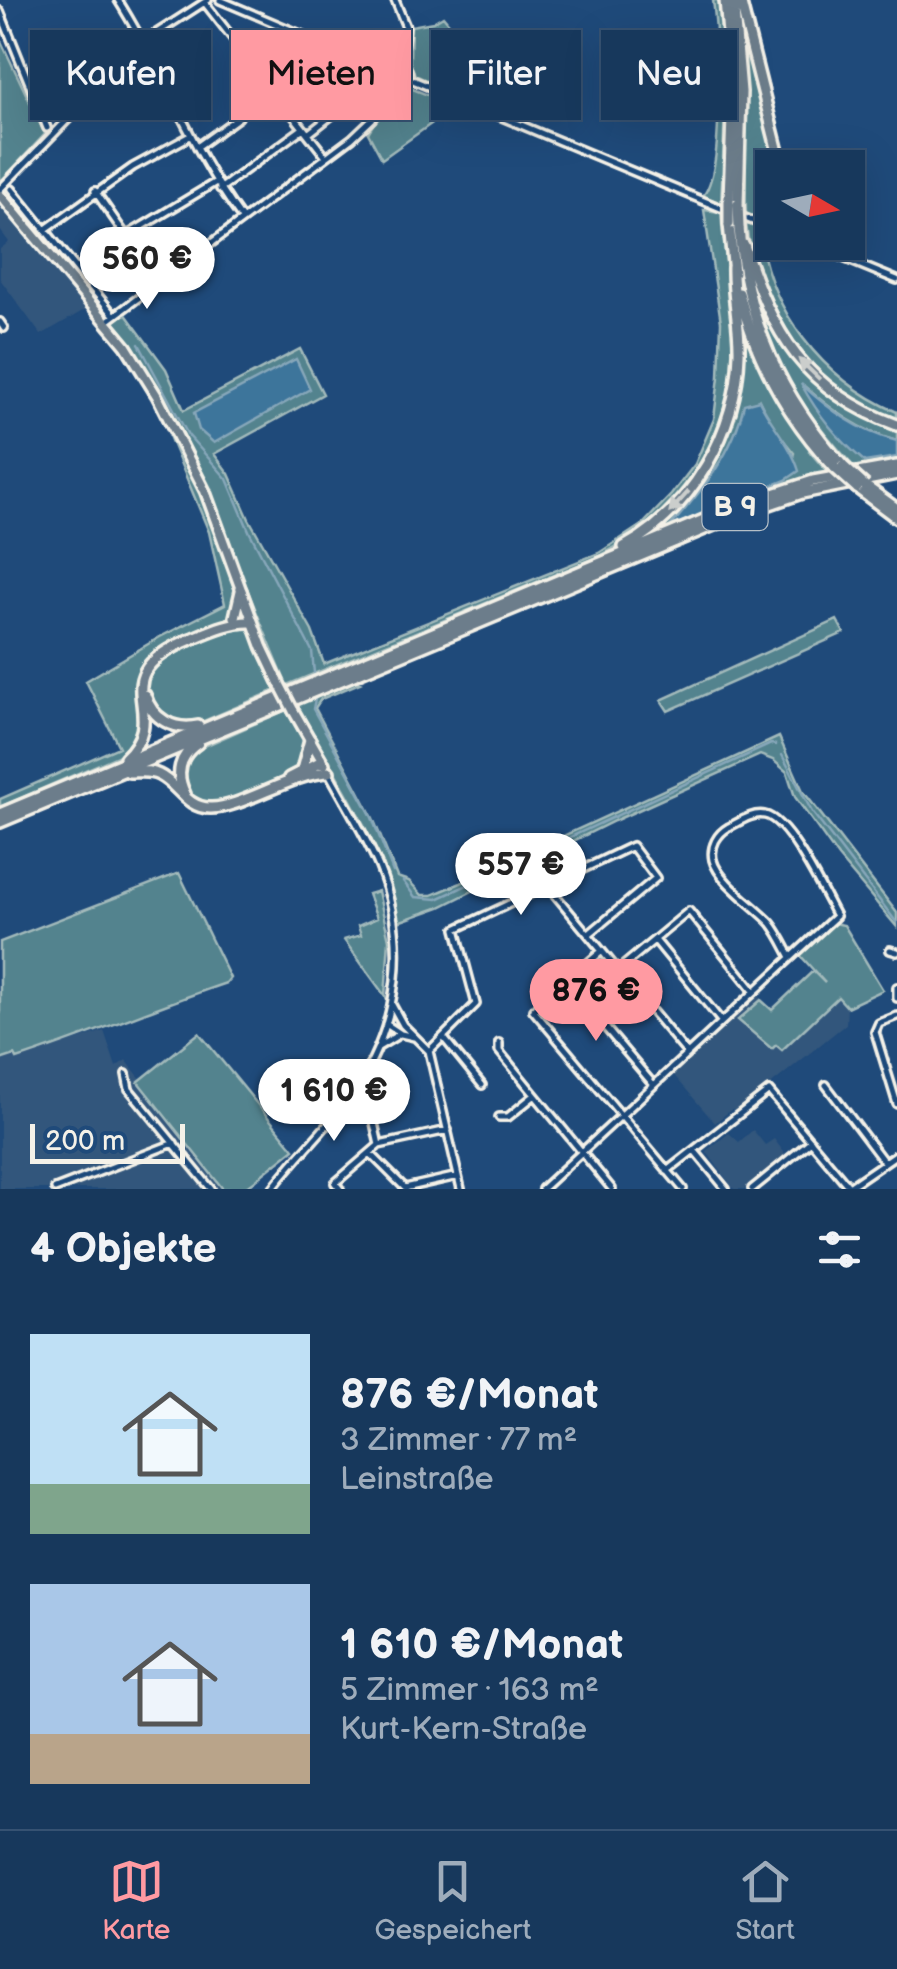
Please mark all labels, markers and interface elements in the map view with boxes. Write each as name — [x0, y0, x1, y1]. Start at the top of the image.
chip: Kaufen — [30, 30, 211, 120]
chip: Mieten — [231, 30, 411, 120]
chip: Filter — [431, 30, 581, 120]
chip: Neu — [601, 30, 737, 120]
north arrow — [755, 150, 865, 260]
map controls — [755, 150, 865, 260]
pin: 560 € — [77, 227, 217, 312]
text: 560 € — [102, 240, 192, 279]
one-way arrow — [797, 358, 821, 381]
road number: B 9 — [702, 484, 768, 530]
one-way arrow — [668, 490, 691, 514]
pin: 557 € — [451, 833, 591, 918]
text: 557 € — [477, 846, 565, 885]
pin: 876 € — [526, 959, 666, 1044]
text: 876 € — [552, 972, 640, 1011]
pin: 1 610 € — [242, 1059, 426, 1144]
text: 1 610 € — [280, 1072, 388, 1111]
scale bar — [30, 1119, 185, 1164]
text: 200 m — [45, 1125, 125, 1158]
icon: filters — [812, 1222, 867, 1277]
text: 4 Objekte — [30, 1224, 217, 1275]
text: 876 €/Monat — [340, 1370, 598, 1421]
icon: home — [110, 1374, 230, 1494]
text: 3 Zimmer · 77 m² — [340, 1421, 577, 1460]
text: Leinstraße — [340, 1460, 493, 1499]
text: 1 610 €/Monat — [340, 1620, 623, 1671]
icon: home — [110, 1624, 230, 1744]
text: 5 Zimmer · 163 m² — [340, 1671, 599, 1710]
text: Kurt-Kern-Straße — [340, 1710, 587, 1749]
tab: Karte — [102, 1854, 170, 1947]
tab: Gespeichert — [374, 1854, 531, 1947]
tab: Start — [735, 1854, 795, 1947]

